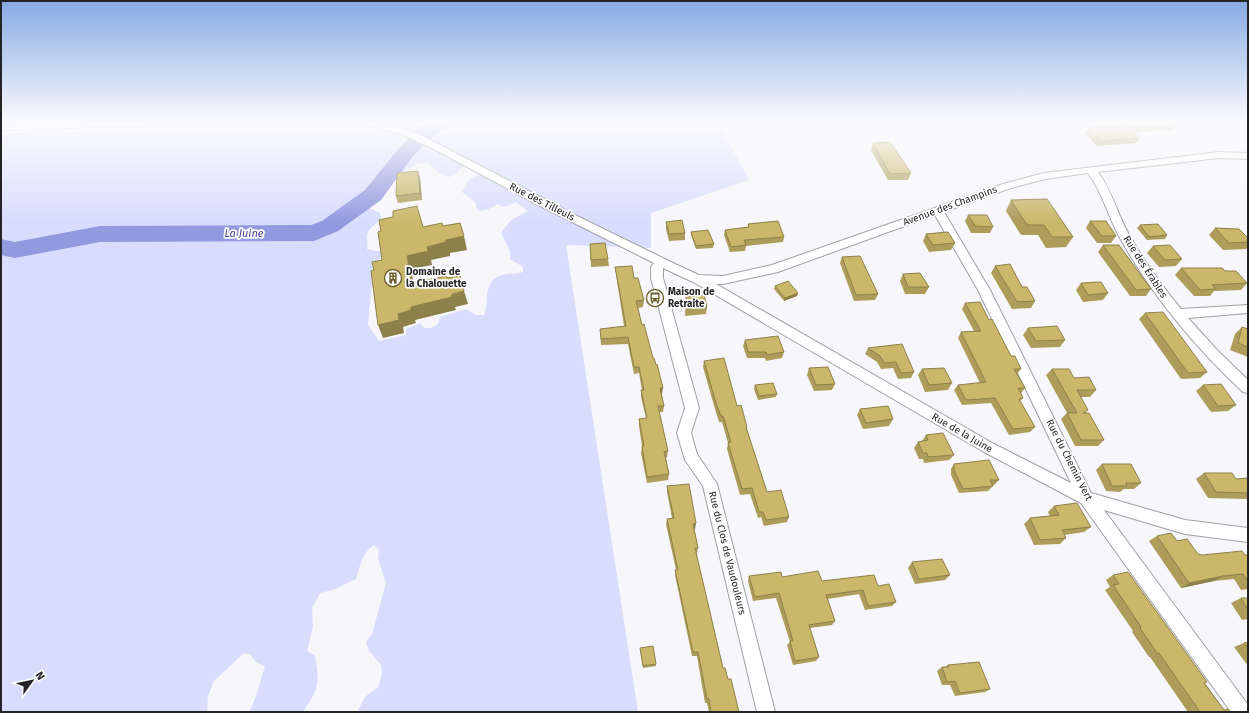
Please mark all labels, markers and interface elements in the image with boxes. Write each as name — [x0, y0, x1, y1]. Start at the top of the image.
street label: Rue des Tilleuls — [507, 180, 577, 224]
street label: Avenue des Champins — [901, 183, 999, 229]
water label: La Juine — [224, 227, 264, 240]
street label: Rue des Érables — [1120, 233, 1171, 301]
place label: Domaine de la Chalouette — [406, 266, 467, 290]
building icon: Domaine de la Chalouette — [383, 268, 403, 288]
place label: Maison de Retraite — [668, 286, 715, 310]
bus stop icon: Maison de Retraite — [645, 288, 665, 308]
street label: Rue de la Juine — [930, 411, 994, 455]
street label: Rue du Chemin Vert — [1043, 417, 1095, 503]
street label: Rue du Clos de Vaudouleurs — [706, 490, 748, 616]
north arrow — [12, 661, 52, 701]
text: N — [33, 669, 47, 682]

